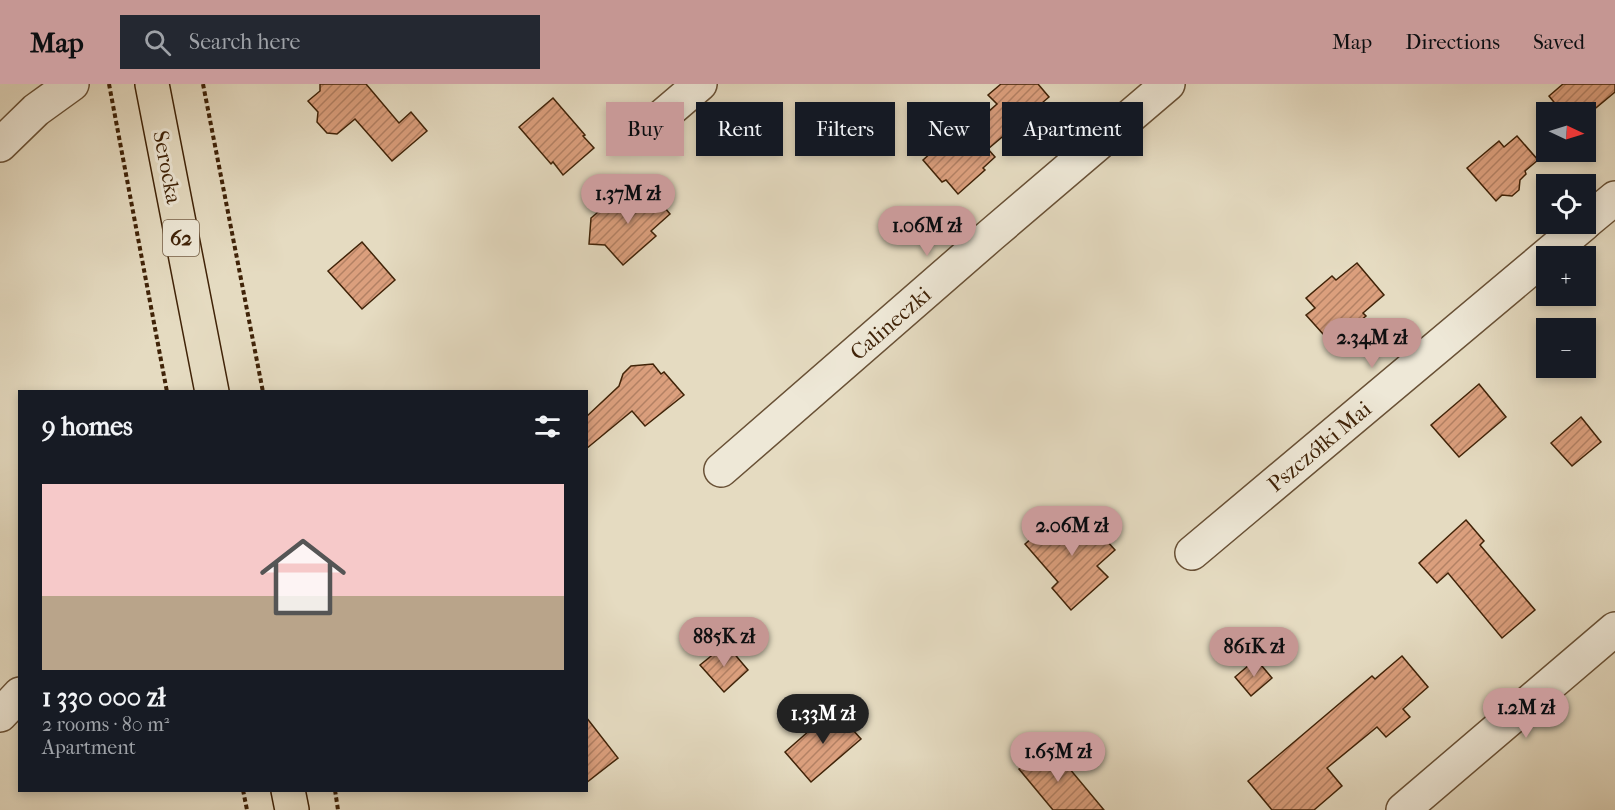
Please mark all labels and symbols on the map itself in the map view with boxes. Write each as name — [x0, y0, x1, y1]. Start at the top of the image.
north arrow — [1536, 102, 1596, 162]
street label: Serocka — [147, 129, 187, 207]
pin: 1.37M zł — [566, 174, 690, 225]
pin: 1.06M zł — [865, 206, 989, 257]
road number: 62 — [163, 220, 199, 256]
street label: Calineczki — [845, 281, 937, 366]
pin: 2.34M zł — [1310, 318, 1434, 369]
street label: Pszczółki Mai — [1263, 396, 1377, 498]
pin: 2.06M zł — [1010, 506, 1134, 557]
pin: 885K zł — [669, 617, 779, 668]
pin: 861K zł — [1199, 627, 1309, 678]
pin: 1.2M zł — [1471, 688, 1581, 739]
pin: 1.33M zł — [761, 694, 885, 745]
pin: 1.65M zł — [996, 732, 1120, 783]

